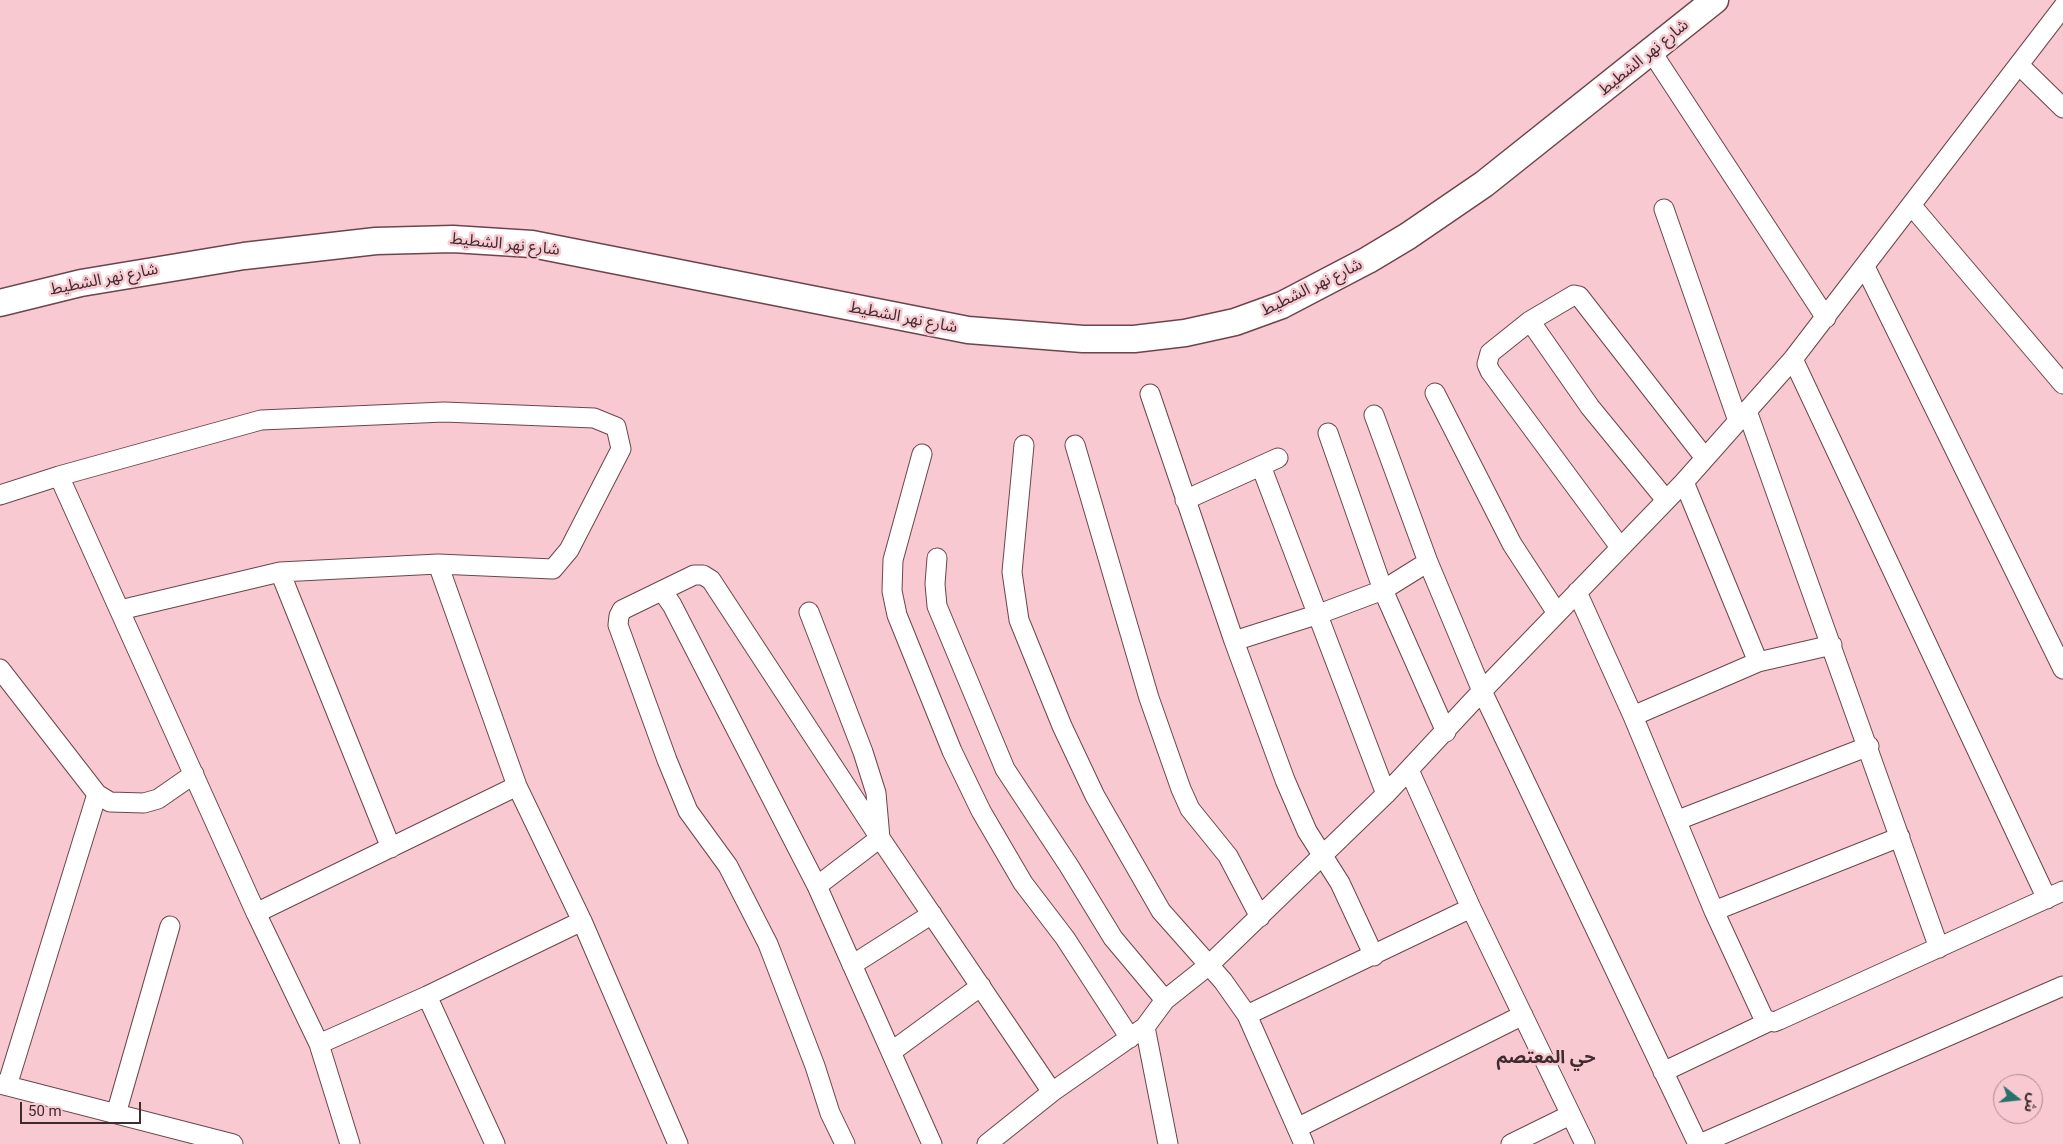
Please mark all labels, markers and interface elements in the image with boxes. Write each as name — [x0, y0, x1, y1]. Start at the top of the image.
street label: شارع نهر الشطيط — [1595, 16, 1693, 100]
street label: شارع نهر الشطيط — [449, 230, 561, 260]
street label: شارع نهر الشطيط — [1258, 255, 1366, 321]
street label: شارع نهر الشطيط — [48, 260, 160, 300]
street label: شارع نهر الشطيط — [847, 298, 959, 338]
district label: حي المعتصم — [1497, 1047, 1595, 1069]
north arrow — [1993, 1074, 2043, 1124]
text: ش — [2021, 1091, 2042, 1114]
scale bar — [22, 1092, 144, 1124]
text: 50 m — [28, 1102, 62, 1120]

